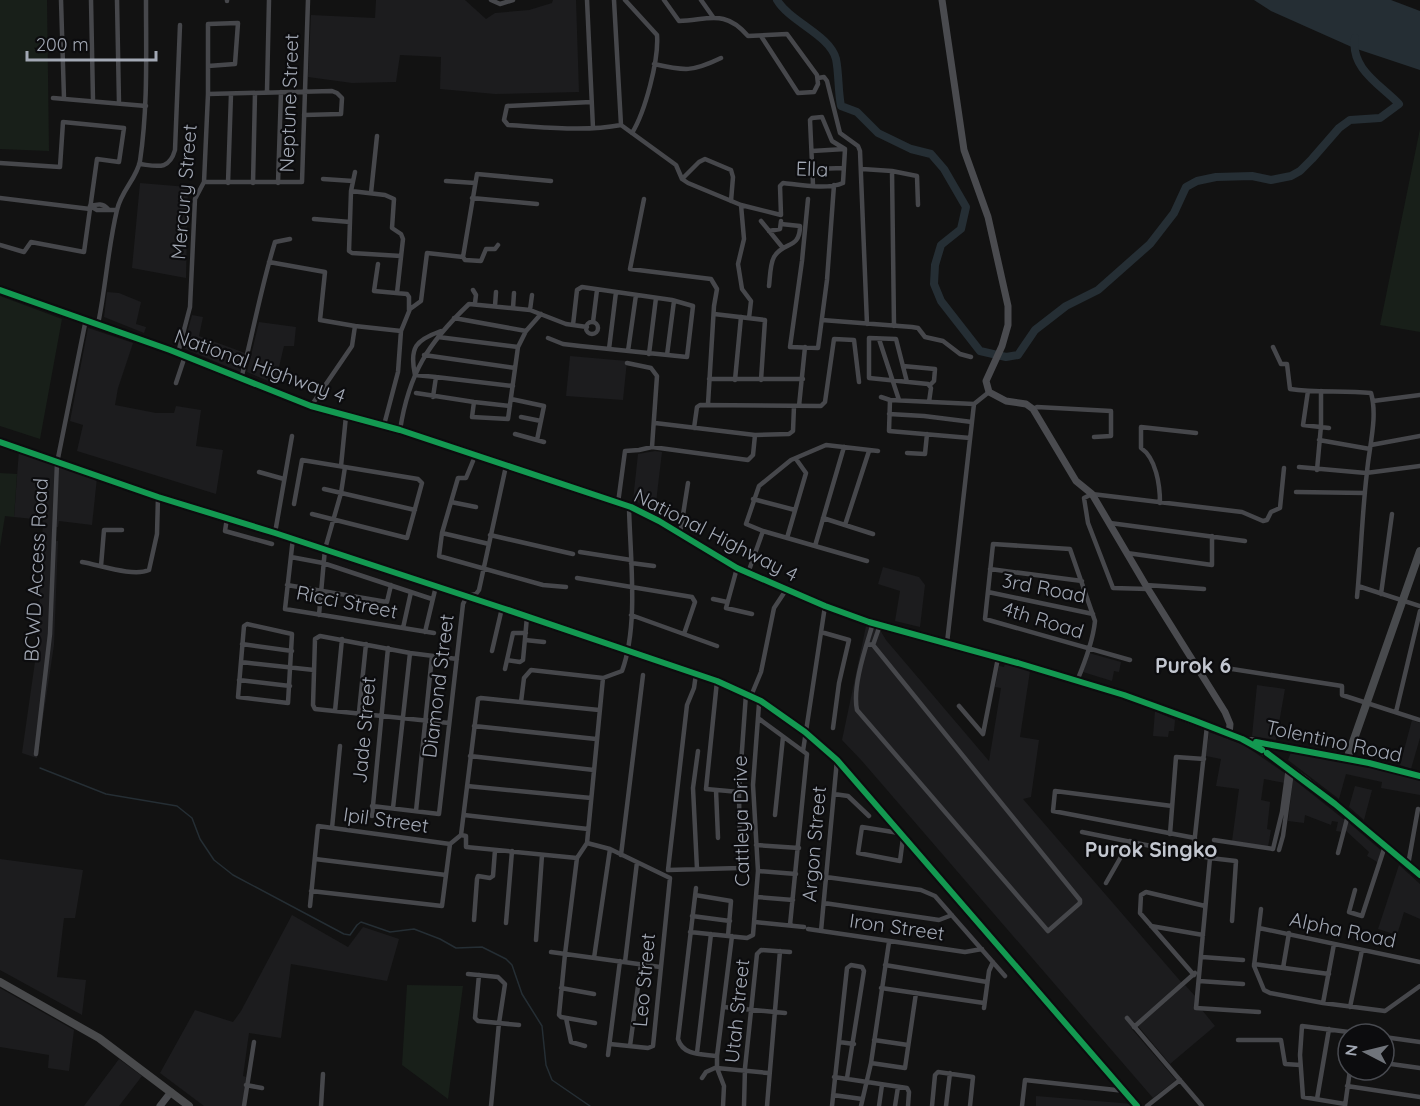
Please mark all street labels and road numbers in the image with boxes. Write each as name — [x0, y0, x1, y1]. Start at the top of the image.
street label: Neptune Street — [274, 33, 303, 173]
street label: Mercury Street — [165, 123, 202, 261]
street label: Ella — [795, 155, 829, 182]
street label: National Highway 4 — [171, 323, 349, 408]
street label: BCWD Access Road — [18, 477, 53, 663]
street label: National Highway 4 — [630, 482, 802, 587]
street label: 3rd Road — [1000, 567, 1088, 608]
street label: Ricci Street — [294, 579, 400, 624]
street label: 4th Road — [999, 595, 1087, 644]
street label: Diamond Street — [416, 612, 459, 759]
street label: Jade Street — [346, 675, 381, 784]
street label: Tolentino Road — [1264, 714, 1405, 767]
street label: Cattleya Drive — [727, 755, 754, 887]
street label: Argon Street — [796, 785, 831, 903]
street label: Ipil Street — [342, 801, 431, 838]
street label: Alpha Road — [1288, 906, 1399, 953]
street label: Iron Street — [848, 907, 947, 946]
street label: Leo Street — [627, 932, 660, 1028]
street label: Utah Street — [719, 957, 754, 1064]

